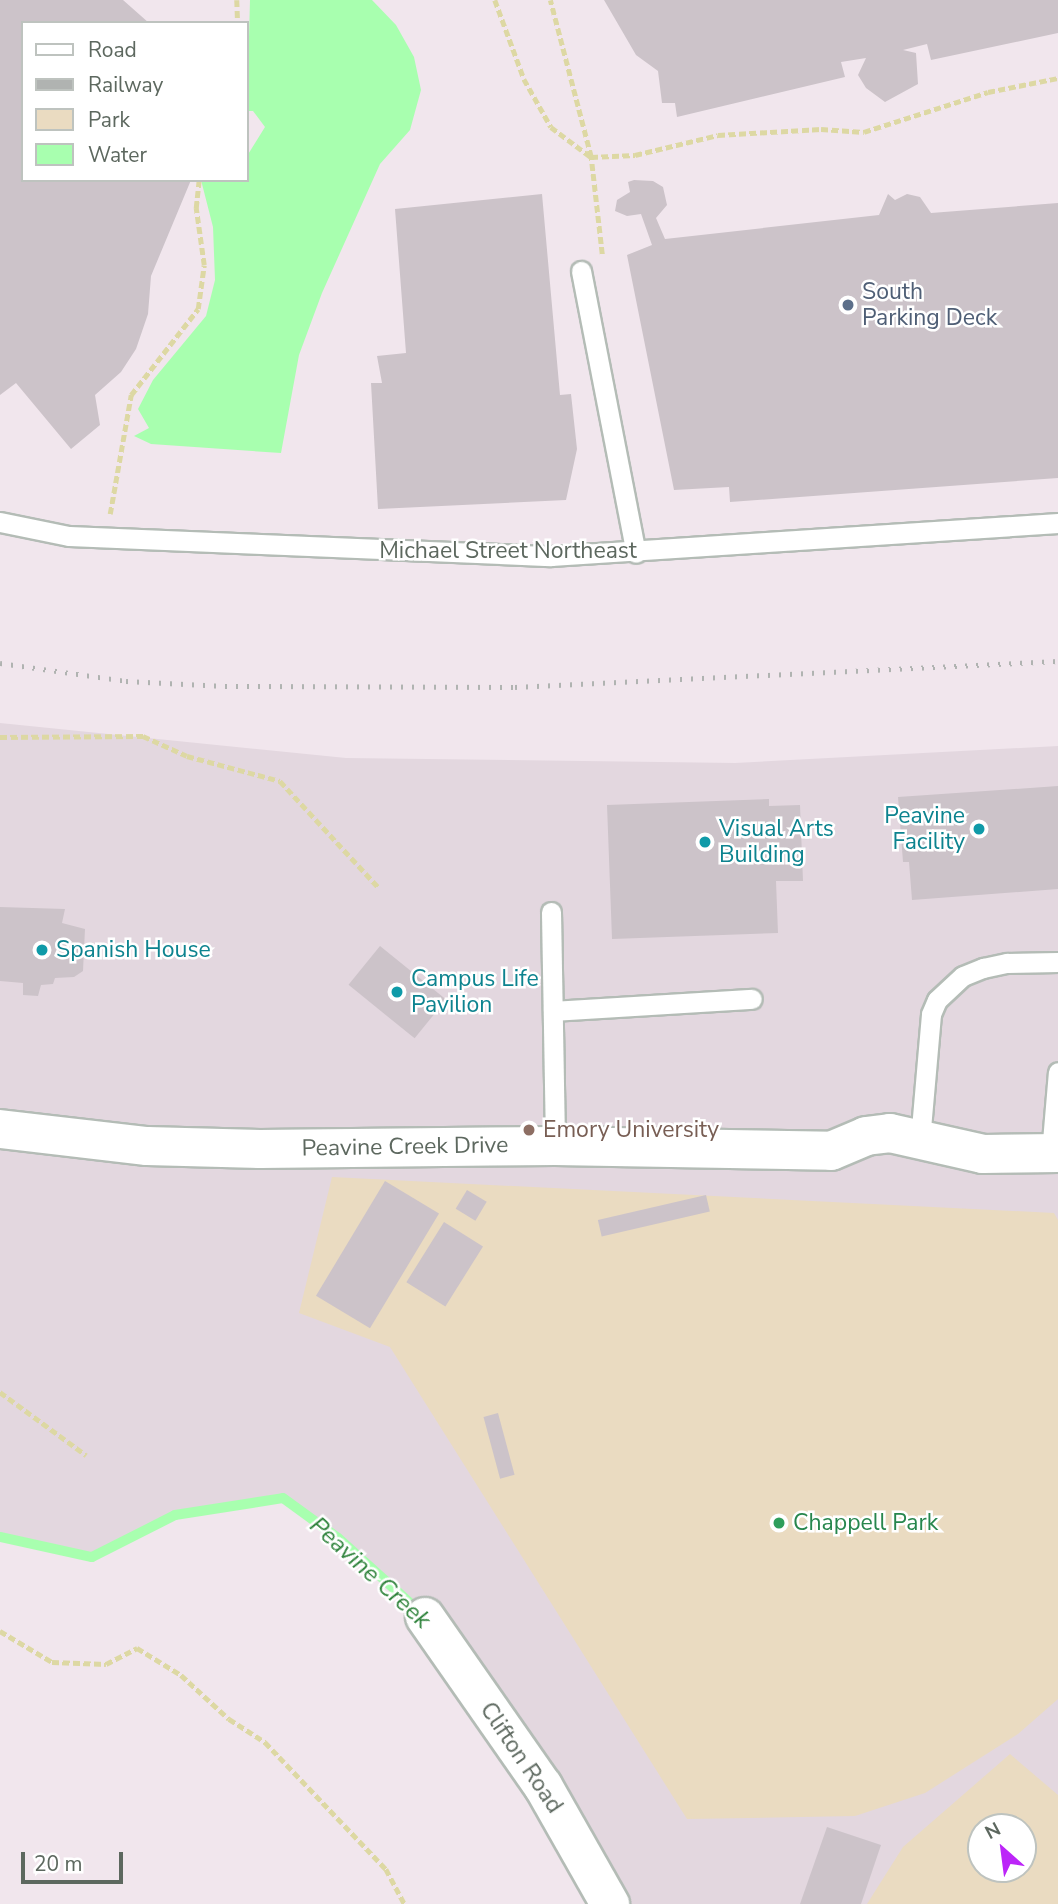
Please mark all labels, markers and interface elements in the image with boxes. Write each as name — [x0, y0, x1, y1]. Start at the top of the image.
legend — [21, 21, 248, 182]
text: Road — [88, 36, 137, 64]
text: Railway — [88, 71, 163, 99]
text: Park — [88, 106, 130, 134]
text: Water — [88, 141, 147, 169]
place label: South Parking Deck — [862, 278, 997, 332]
marker: South Parking Deck — [840, 297, 856, 313]
street label: Michael Street Northeast — [379, 537, 637, 565]
place label: Peavine Facility — [884, 802, 965, 856]
place label: Visual Arts Building — [719, 815, 834, 869]
marker: Peavine Facility — [971, 821, 987, 837]
marker: Visual Arts Building — [697, 834, 713, 850]
place label: Spanish House — [56, 936, 211, 964]
marker: Spanish House — [34, 942, 50, 958]
place label: Campus Life Pavilion — [411, 965, 539, 1019]
marker: Campus Life Pavilion — [389, 984, 405, 1000]
place label: Emory University — [543, 1116, 719, 1144]
marker: Emory University — [521, 1122, 537, 1138]
street label: Peavine Creek Drive — [301, 1131, 509, 1163]
place label: Chappell Park — [793, 1509, 938, 1537]
water label: Peavine Creek — [304, 1511, 436, 1635]
marker: Chappell Park — [771, 1515, 787, 1531]
street label: Clifton Road — [474, 1697, 568, 1819]
north arrow — [967, 1813, 1037, 1883]
text: N — [981, 1816, 1005, 1846]
scale bar — [24, 1838, 126, 1882]
text: 20 m — [34, 1850, 83, 1878]

